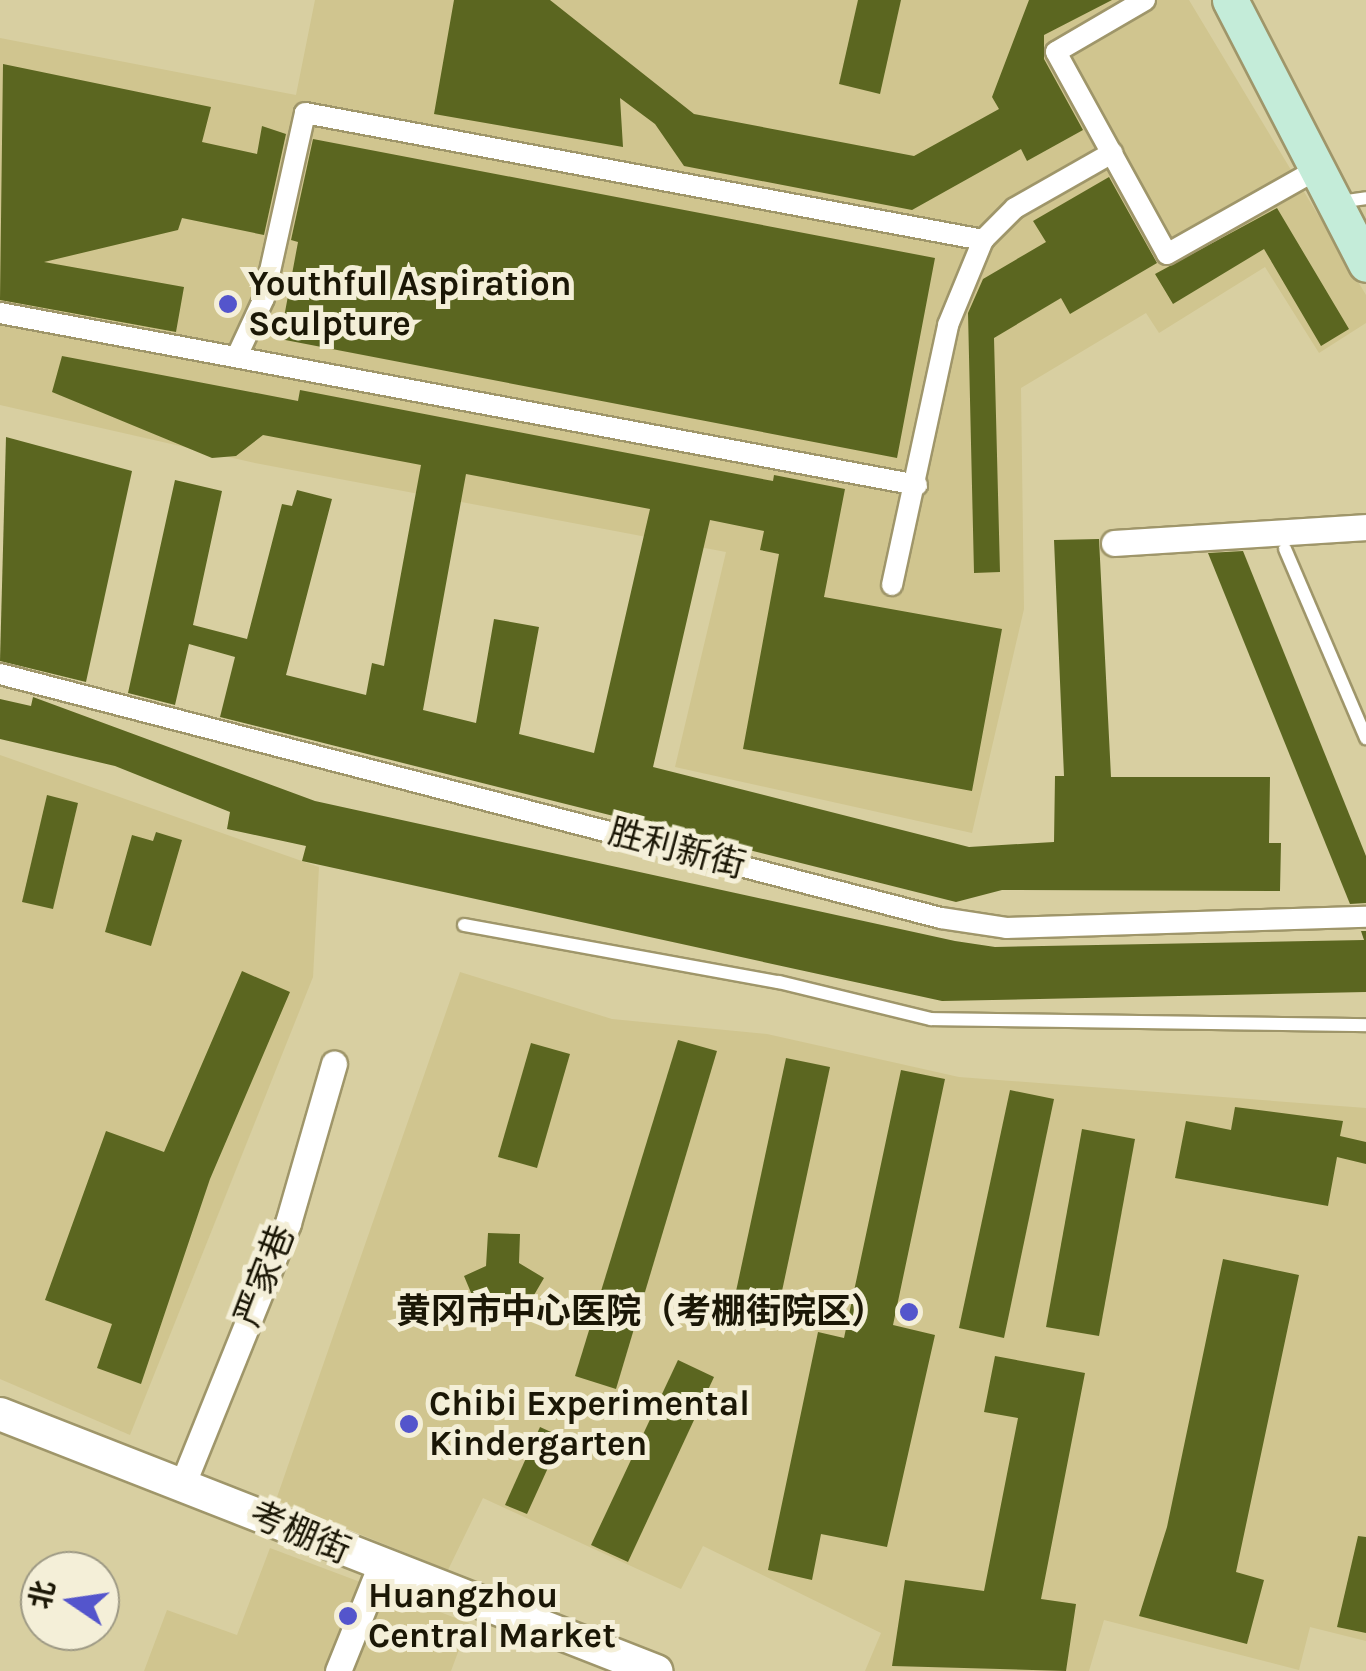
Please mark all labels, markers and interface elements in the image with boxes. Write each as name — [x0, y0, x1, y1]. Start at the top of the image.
place label: Youthful Aspiration Sculpture — [248, 263, 572, 345]
marker: Youthful Aspiration Sculpture — [217, 293, 239, 315]
street label: 胜利新街 — [604, 811, 750, 887]
street label: 严家巷 — [227, 1219, 303, 1333]
place label: 黄冈市中心医院（考棚街院区） — [396, 1291, 886, 1333]
marker: 黄冈市中心医院（考棚街院区） — [896, 1299, 922, 1325]
place label: Chibi Experimental Kindergarten — [429, 1383, 750, 1465]
marker: Chibi Experimental Kindergarten — [398, 1413, 420, 1435]
street label: 考棚街 — [243, 1493, 357, 1573]
north arrow — [20, 1551, 120, 1651]
place label: Huangzhou Central Market — [368, 1575, 616, 1657]
text: 北 — [23, 1577, 61, 1612]
marker: Huangzhou Central Market — [337, 1605, 359, 1627]

